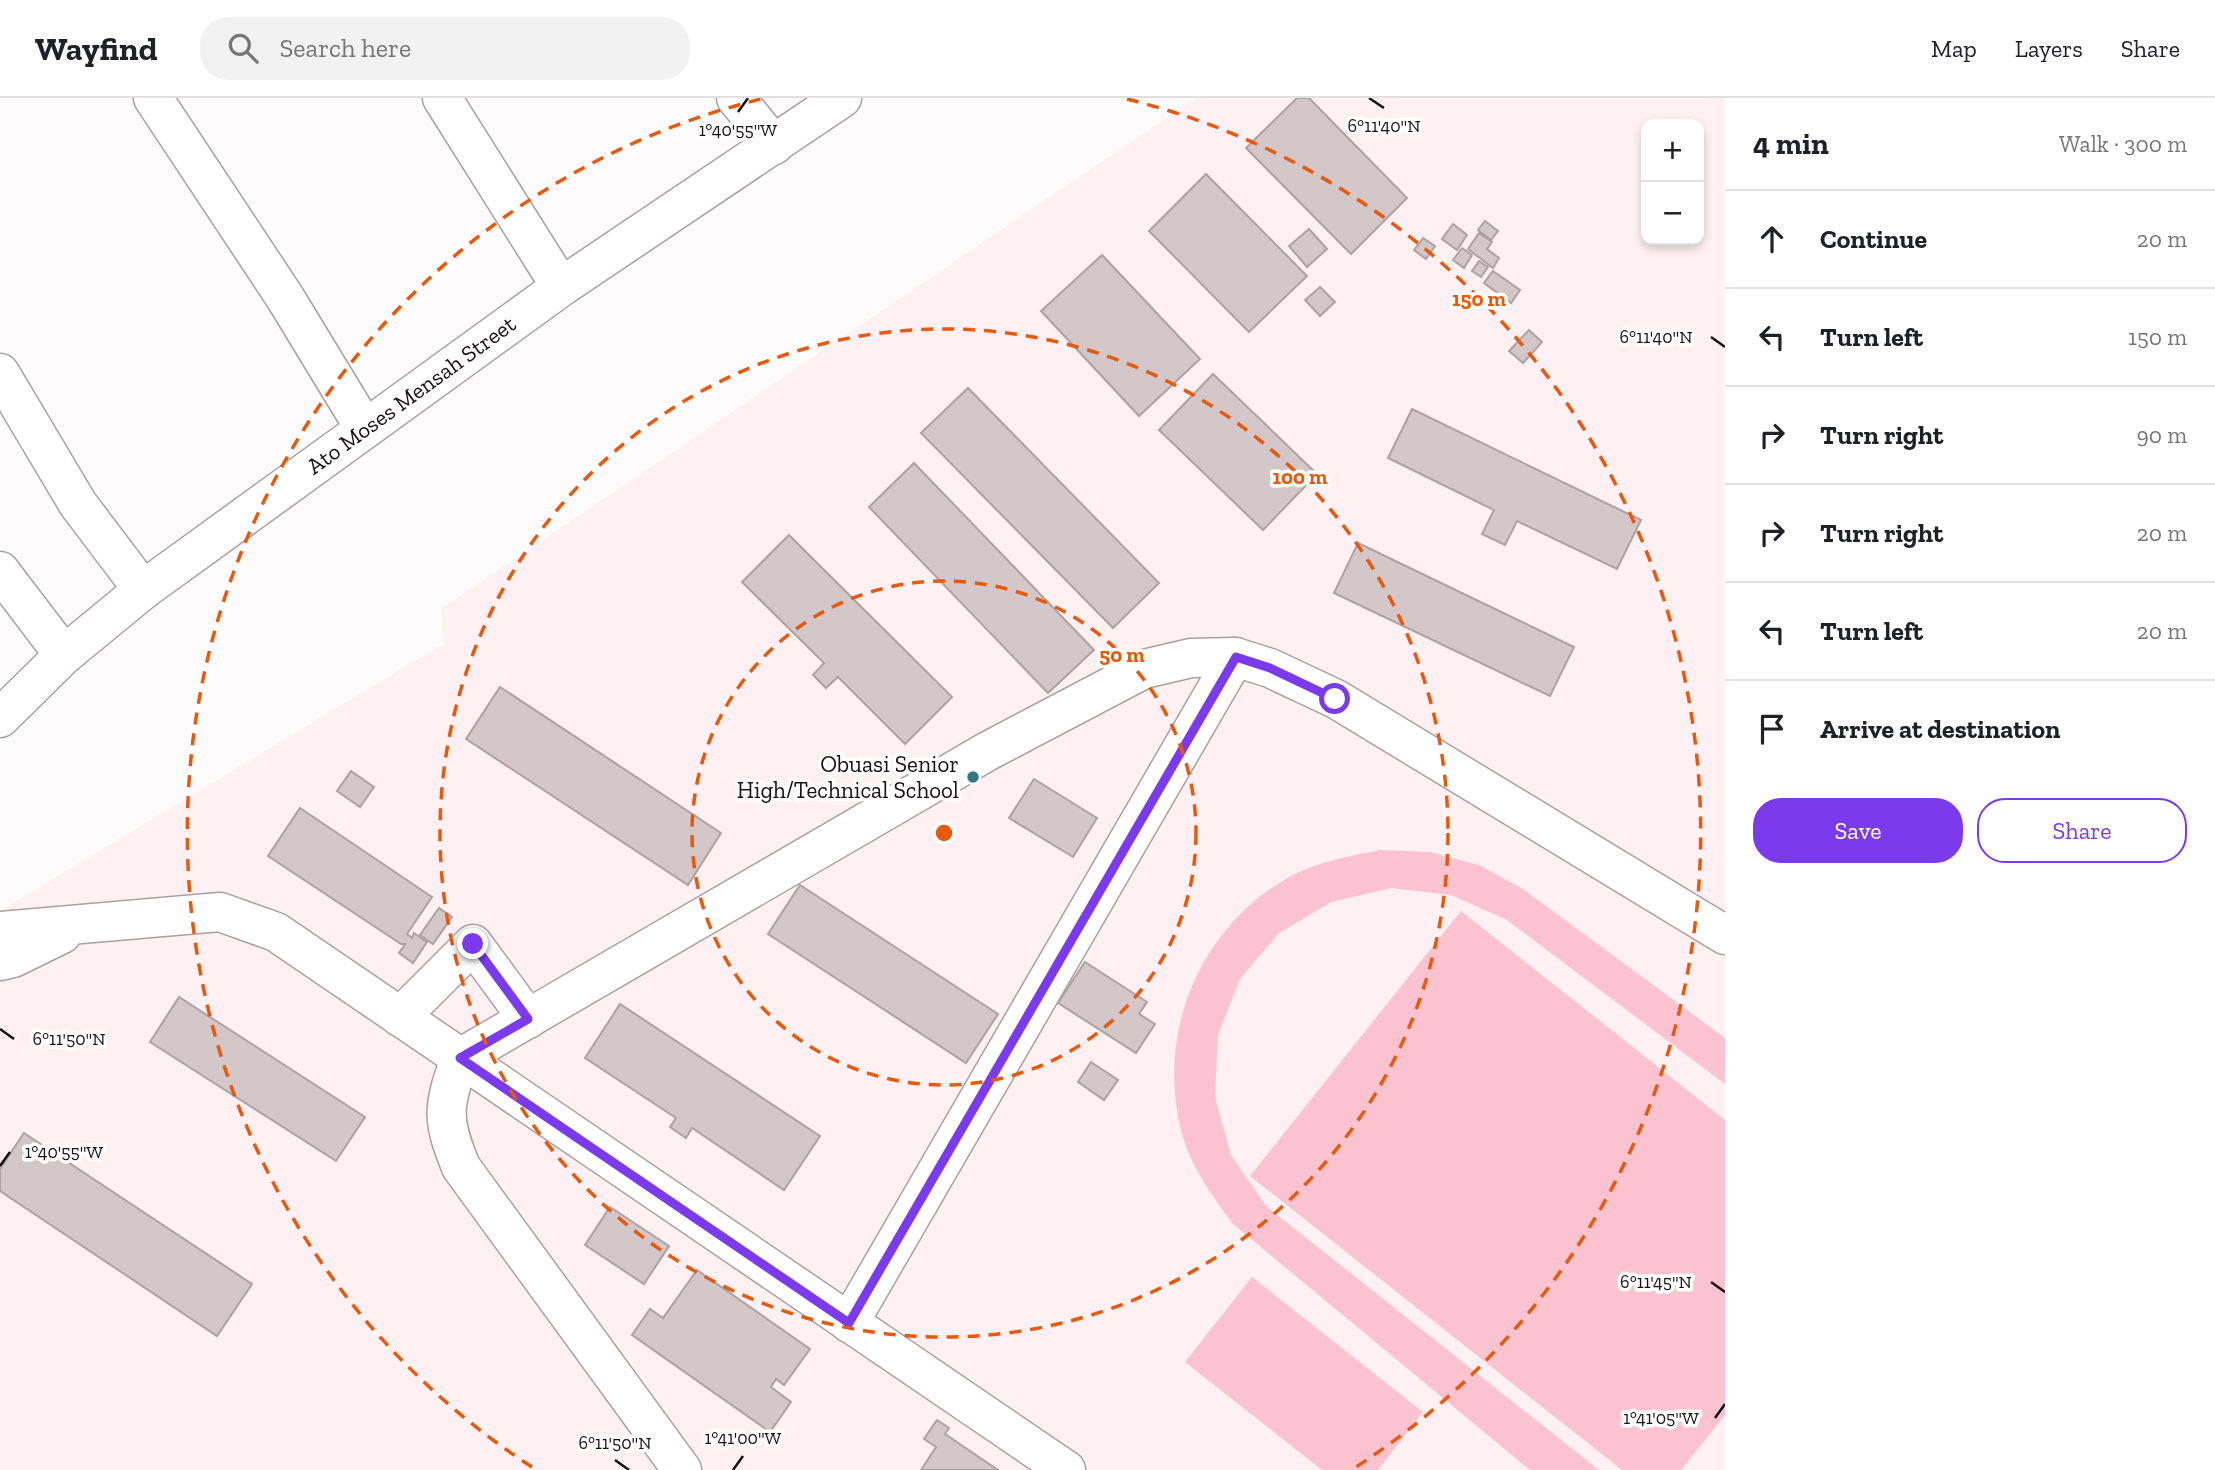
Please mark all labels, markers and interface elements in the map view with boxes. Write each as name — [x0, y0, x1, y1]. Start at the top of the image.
search box — [200, 17, 690, 80]
text: Wayfind — [35, 29, 158, 68]
icon: search — [224, 29, 262, 67]
text: Search here — [280, 32, 411, 64]
text: Map — [1931, 34, 1977, 63]
text: Layers — [2015, 34, 2083, 63]
text: Share — [2121, 34, 2180, 63]
text: 6°11'40"N — [1348, 115, 1420, 137]
text: 1°40'55"W — [699, 119, 777, 141]
map controls — [1641, 119, 1704, 245]
button: + — [1641, 119, 1704, 182]
text: 4 min — [1753, 126, 1829, 162]
text: Walk · 300 m — [2059, 130, 2187, 158]
button: − — [1641, 182, 1704, 245]
icon: ahead — [1753, 220, 1791, 258]
text: Continue — [1820, 223, 1927, 255]
text: 20 m — [2137, 225, 2187, 253]
text: 150 m — [1452, 286, 1507, 311]
street label: Ato Moses Mensah Street — [301, 310, 521, 480]
icon: left — [1753, 318, 1791, 356]
text: Turn left — [1820, 321, 1923, 353]
text: 150 m — [2128, 323, 2187, 351]
text: 6°11'40"N — [1620, 326, 1692, 348]
icon: right — [1753, 416, 1791, 454]
text: Turn right — [1820, 419, 1943, 451]
text: 90 m — [2136, 421, 2187, 449]
text: 100 m — [1273, 464, 1328, 489]
icon: right — [1753, 514, 1791, 552]
text: Turn right — [1820, 517, 1943, 549]
text: 20 m — [2137, 519, 2187, 547]
icon: left — [1753, 612, 1791, 650]
text: Turn left — [1820, 615, 1923, 647]
text: 20 m — [2137, 617, 2187, 645]
text: 50 m — [1099, 642, 1145, 667]
route start — [1319, 683, 1350, 714]
icon: arrive — [1753, 710, 1791, 748]
text: Arrive at destination — [1820, 713, 2060, 745]
place label: Obuasi Senior High/Technical School — [737, 750, 959, 804]
marker: Obuasi Senior High/Technical School — [965, 769, 981, 785]
button: Save — [1753, 798, 1963, 863]
button: Share — [1977, 798, 2187, 863]
centre of rings — [932, 821, 956, 845]
route end — [457, 928, 488, 959]
text: 6°11'50"N — [32, 1028, 106, 1050]
text: 1°40'55"W — [25, 1141, 103, 1163]
text: 6°11'45"N — [1620, 1271, 1692, 1293]
text: 1°41'05"W — [1623, 1407, 1699, 1429]
text: 1°41'00"W — [705, 1427, 782, 1449]
text: 6°11'50"N — [578, 1432, 652, 1454]

